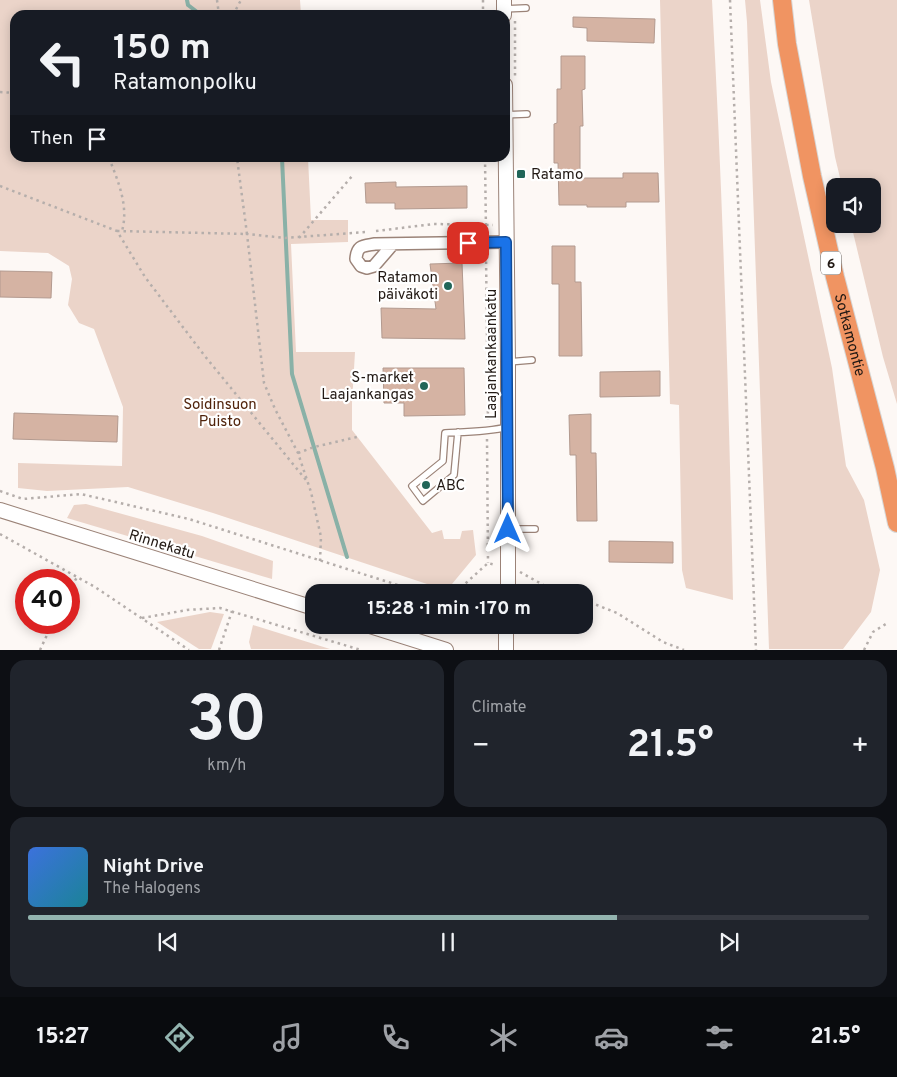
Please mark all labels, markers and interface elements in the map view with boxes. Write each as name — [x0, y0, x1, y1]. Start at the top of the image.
text: 150 m — [113, 27, 211, 71]
icon: left — [30, 30, 95, 95]
text: Ratamonpolku — [113, 70, 257, 97]
icon: arrive — [83, 125, 111, 153]
text: Then — [30, 127, 73, 151]
place label: Ratamo — [531, 166, 583, 185]
marker: Ratamo — [515, 168, 527, 180]
map controls — [826, 178, 881, 233]
button: sound — [826, 178, 881, 233]
pin — [447, 222, 489, 264]
icon: arrive — [454, 229, 482, 257]
road number: 6 — [821, 252, 841, 274]
place label: Ratamon päiväkoti — [377, 269, 438, 305]
marker: Ratamon päiväkoti — [442, 280, 454, 292]
street label: Laajankankaankatu — [483, 289, 502, 419]
street label: Sotkamontie — [829, 292, 869, 379]
place label: S-market Laajankangas — [321, 369, 414, 405]
marker: S-market Laajankangas — [418, 380, 430, 392]
park label: Soidinsuon Puisto — [183, 396, 257, 432]
place label: ABC — [436, 477, 465, 496]
marker: ABC — [420, 479, 432, 491]
position arrow — [481, 502, 533, 554]
street label: Rinnekatu — [126, 526, 197, 564]
speed limit sign: 40 — [15, 569, 80, 634]
text: 15:28 · 1 min · 170 m — [367, 597, 531, 621]
text: 30 — [186, 682, 267, 764]
text: Climate — [472, 698, 526, 718]
text: 21.5° — [627, 722, 714, 771]
text: − — [472, 729, 490, 765]
text: + — [851, 729, 869, 765]
text: km/h — [207, 756, 246, 776]
text: Night Drive — [103, 855, 204, 879]
text: The Halogens — [103, 879, 201, 899]
icon: previous — [154, 928, 182, 956]
icon: pause — [434, 928, 462, 956]
icon: next — [715, 928, 743, 956]
icon: directions — [162, 1020, 197, 1055]
icon: music — [270, 1020, 305, 1055]
icon: phone — [378, 1020, 413, 1055]
icon: climate — [486, 1020, 521, 1055]
icon: car — [594, 1020, 629, 1055]
icon: filters — [702, 1020, 737, 1055]
text: 15:27 — [37, 1024, 89, 1051]
text: 21.5° — [810, 1024, 860, 1051]

